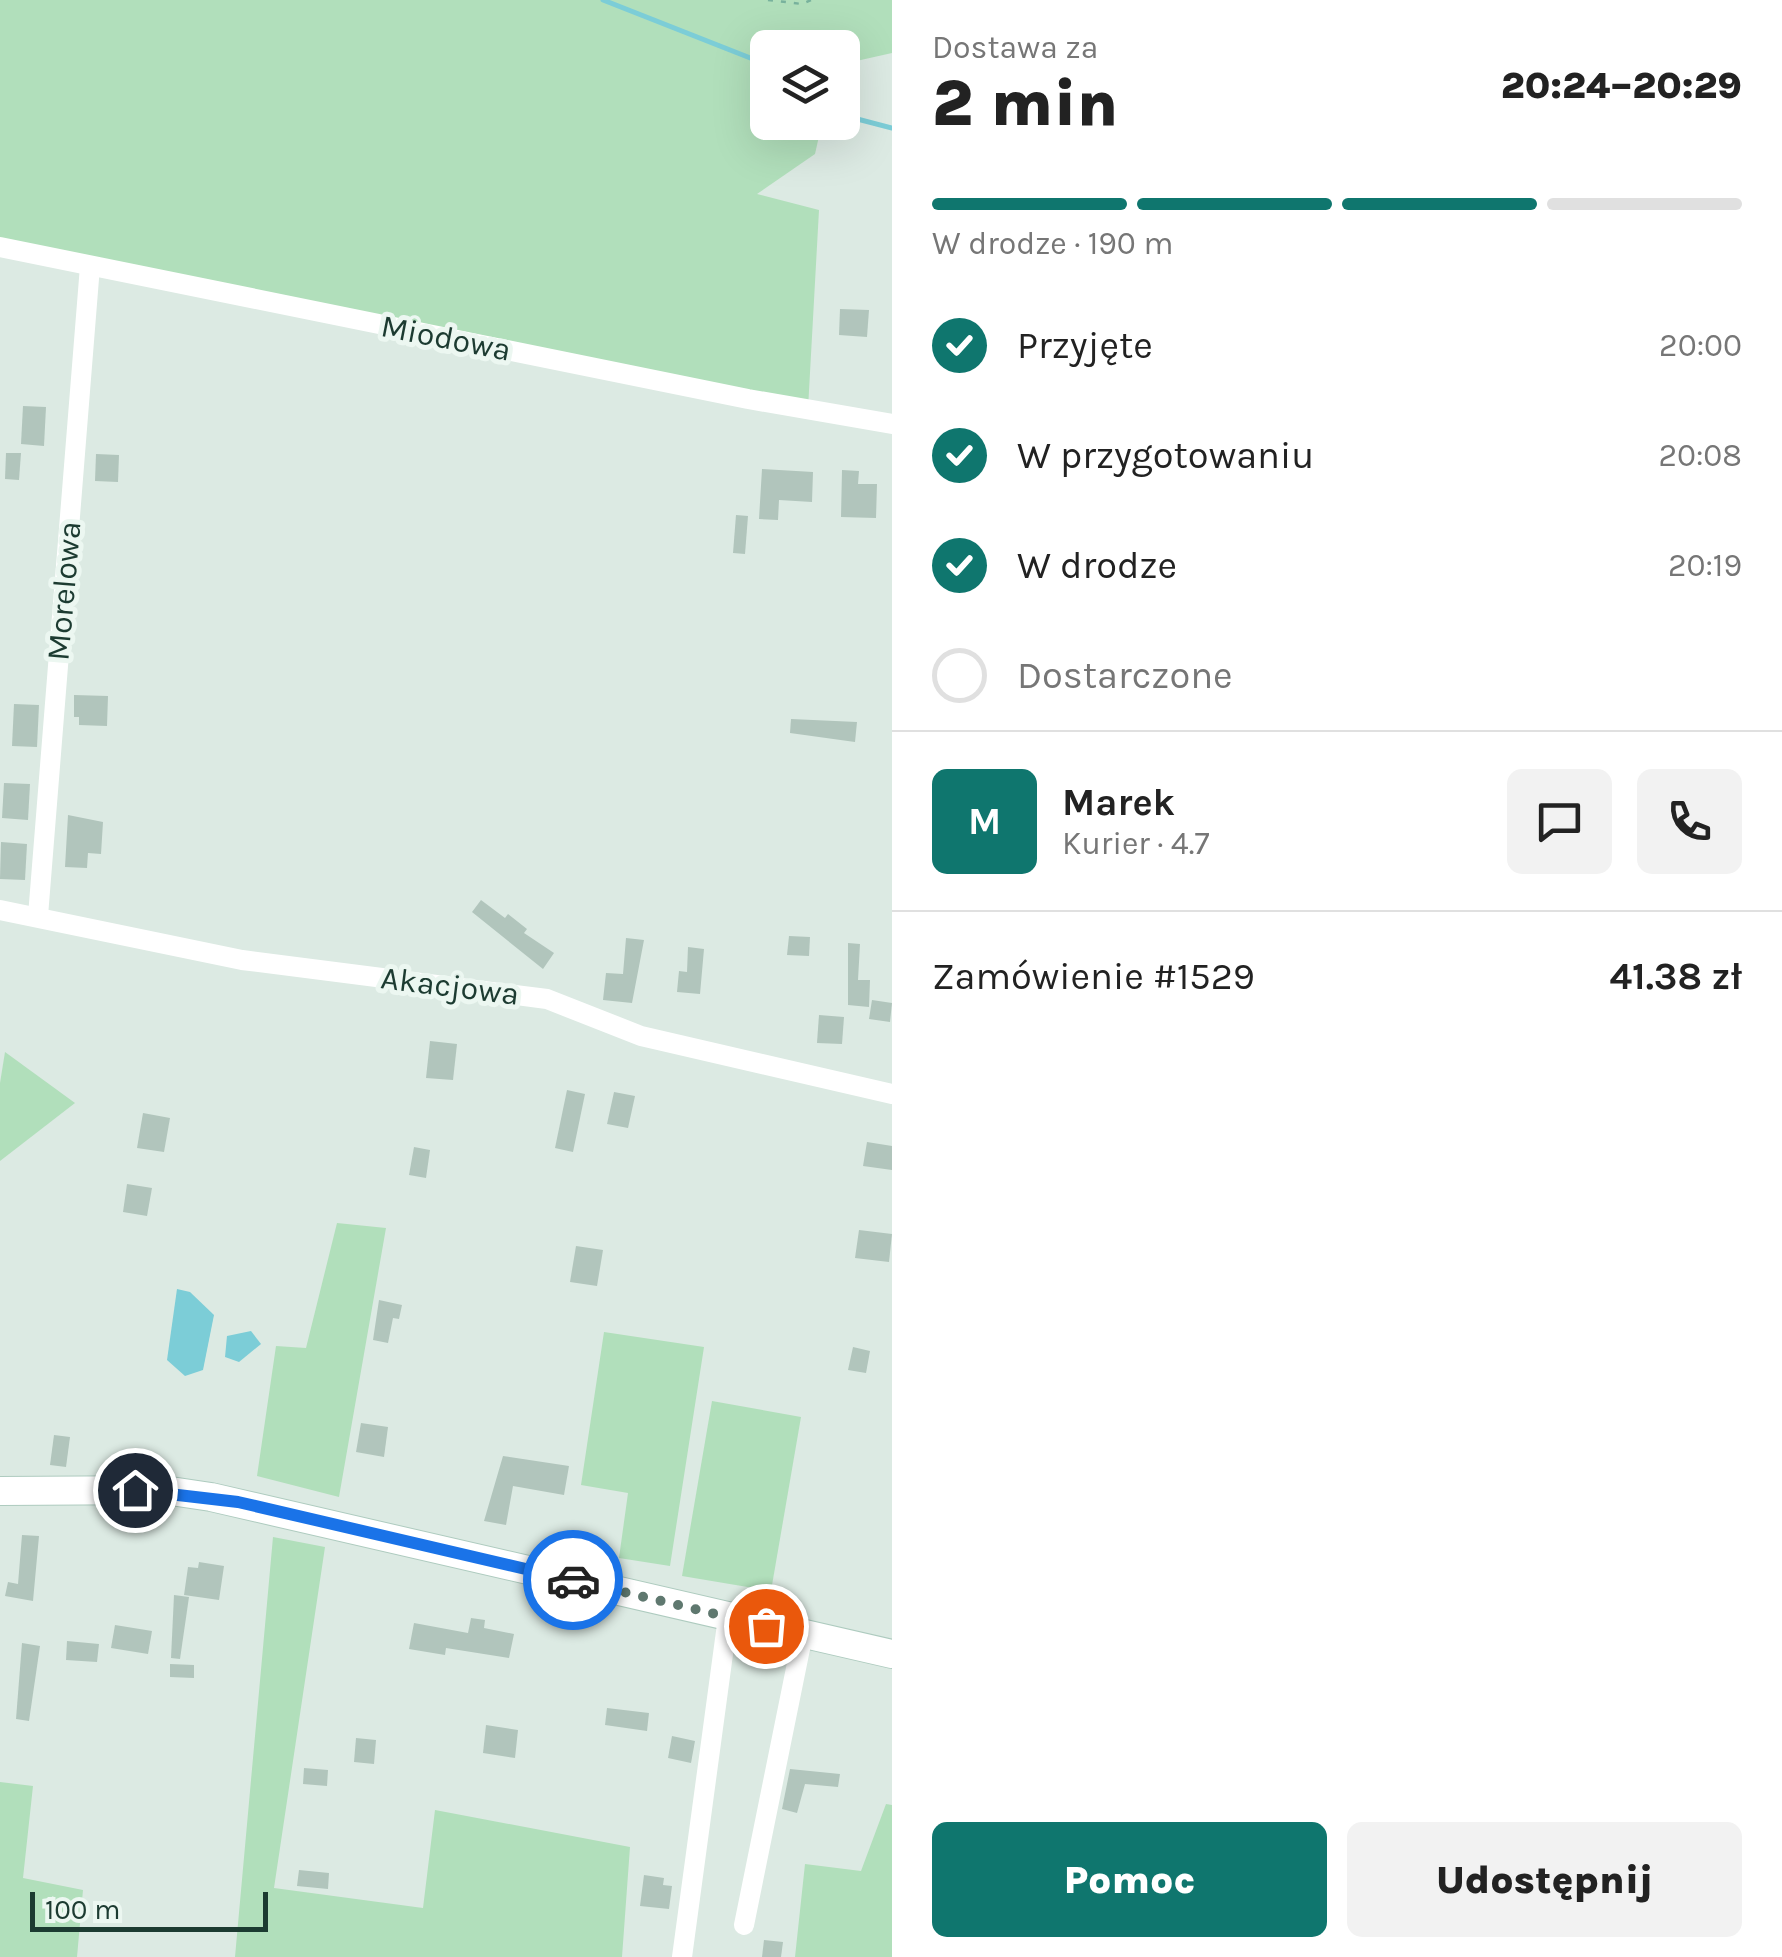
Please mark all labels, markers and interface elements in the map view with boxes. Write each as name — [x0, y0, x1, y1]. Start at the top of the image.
text: Dostawa za — [932, 29, 1098, 66]
map controls — [750, 30, 860, 140]
button: layers — [750, 30, 860, 140]
text: 20:24–20:29 — [1501, 63, 1742, 108]
text: 2 min — [932, 65, 1118, 141]
text: W drodze · 190 m — [932, 225, 1173, 262]
street label: Miodowa — [378, 307, 514, 369]
icon: check — [932, 318, 987, 373]
text: Przyjęte — [1017, 323, 1153, 368]
text: 20:00 — [1659, 327, 1742, 364]
icon: check — [932, 428, 987, 483]
text: W przygotowaniu — [1017, 433, 1314, 478]
text: 20:08 — [1658, 437, 1742, 474]
street label: Morelowa — [39, 520, 89, 662]
icon: check — [932, 538, 987, 593]
text: W drodze — [1017, 543, 1177, 588]
text: 20:19 — [1668, 547, 1742, 584]
text: Dostarczone — [1017, 653, 1233, 698]
button: chat — [1507, 769, 1612, 874]
button: phone — [1637, 769, 1742, 874]
text: Marek — [1062, 780, 1175, 825]
text: M — [968, 799, 1001, 844]
text: Kurier · 4.7 — [1062, 825, 1209, 862]
text: Zamówienie #1529 — [932, 954, 1255, 999]
text: 41.38 zł — [1609, 954, 1742, 999]
street label: Akacjowa — [379, 959, 521, 1013]
pin — [93, 1448, 178, 1533]
icon: home — [108, 1463, 163, 1518]
courier — [523, 1530, 623, 1630]
icon: car — [546, 1553, 601, 1608]
pin — [724, 1584, 809, 1669]
icon: bag — [739, 1599, 794, 1654]
button: Pomoc — [932, 1822, 1327, 1937]
button: Udostępnij — [1347, 1822, 1742, 1937]
scale bar — [30, 1887, 268, 1932]
text: 100 m — [45, 1893, 120, 1926]

